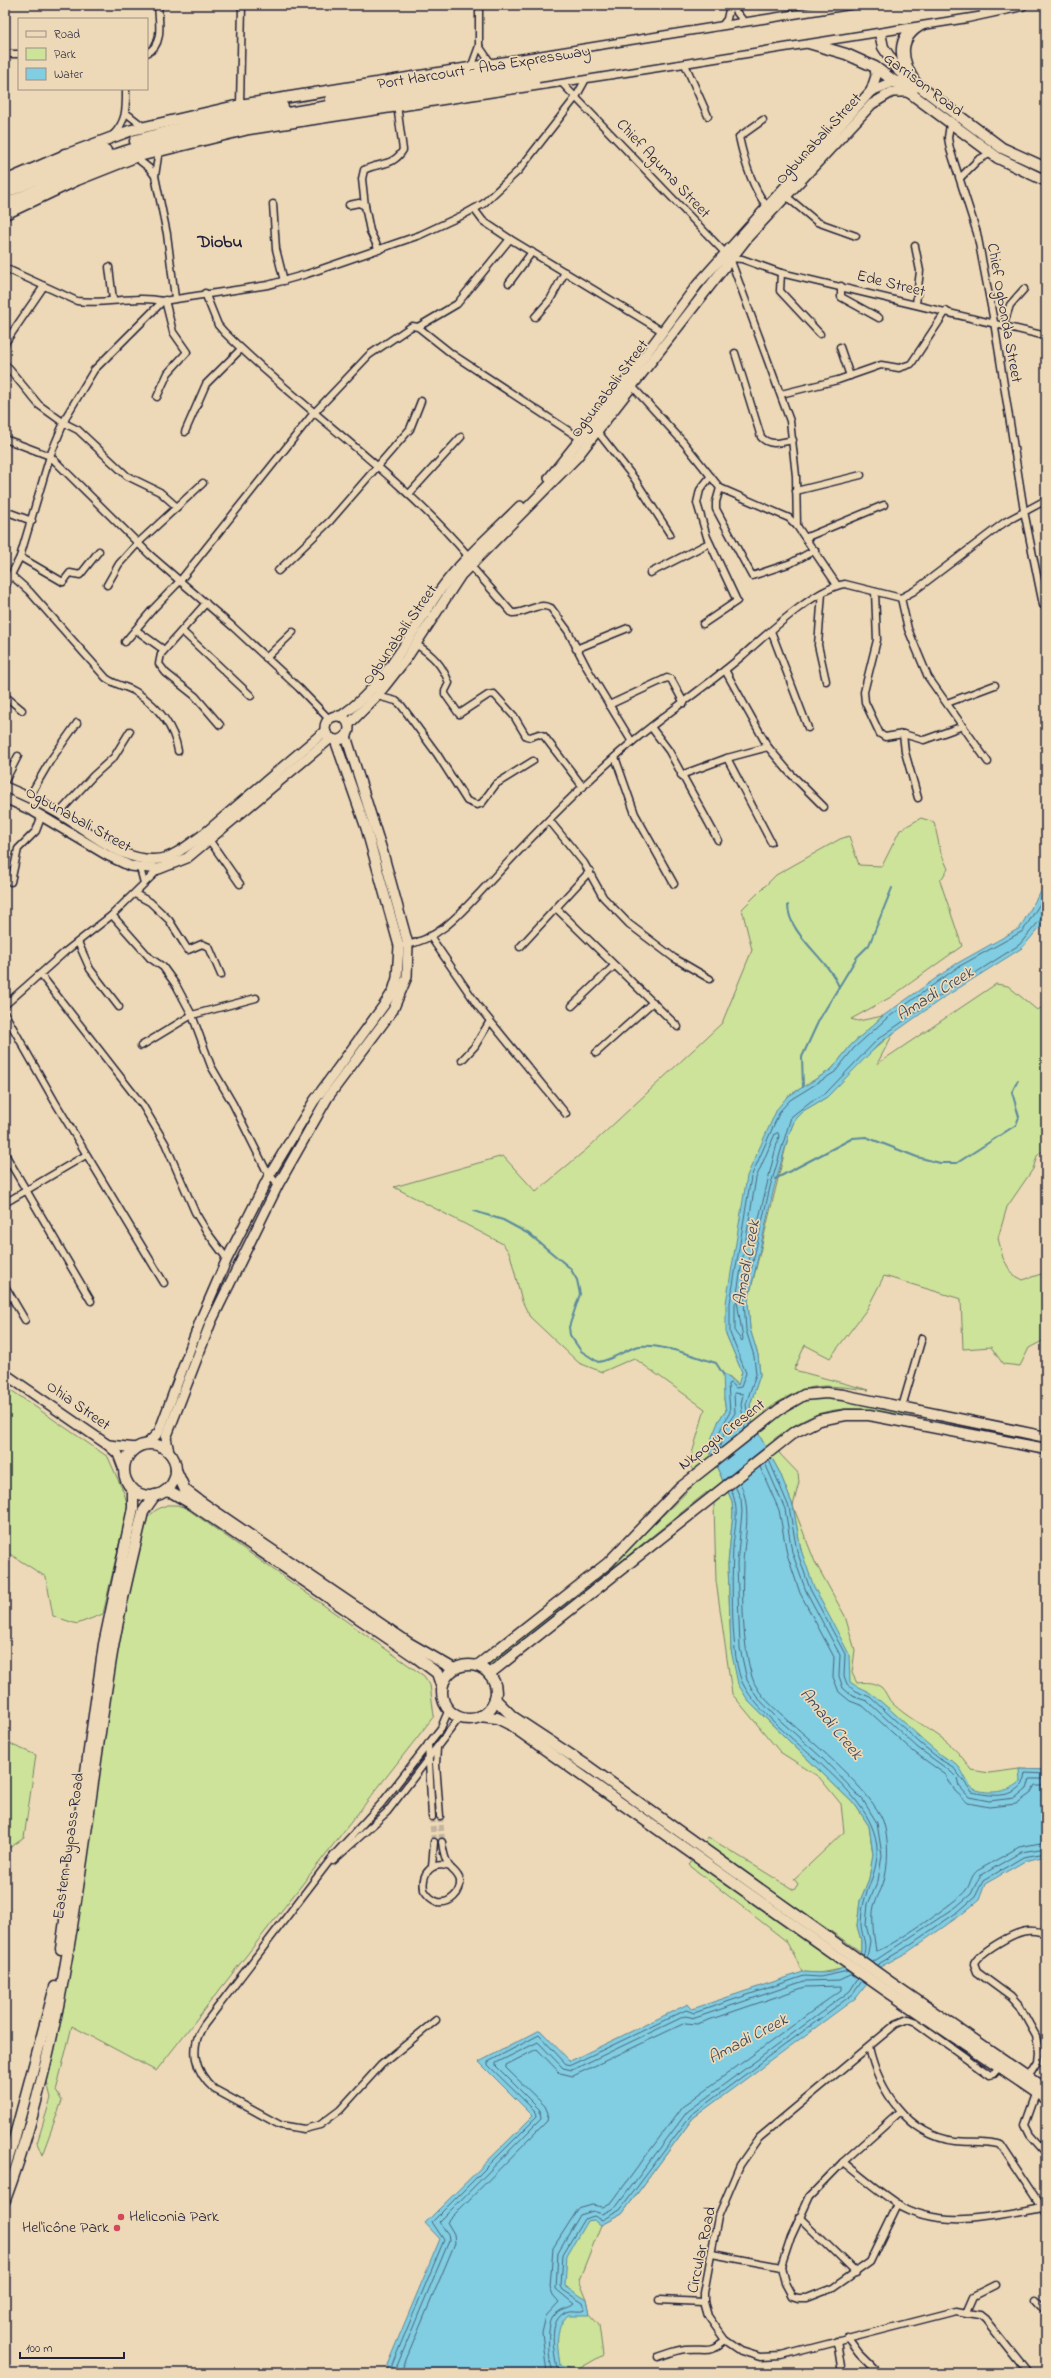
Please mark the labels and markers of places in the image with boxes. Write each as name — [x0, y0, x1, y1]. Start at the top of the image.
place label: Heliconia Park — [129, 2205, 220, 2229]
marker: Heliconia Park — [116, 2212, 126, 2222]
place label: Hel'icône Park — [22, 2216, 110, 2240]
marker: Hel'icône Park — [112, 2223, 122, 2233]

